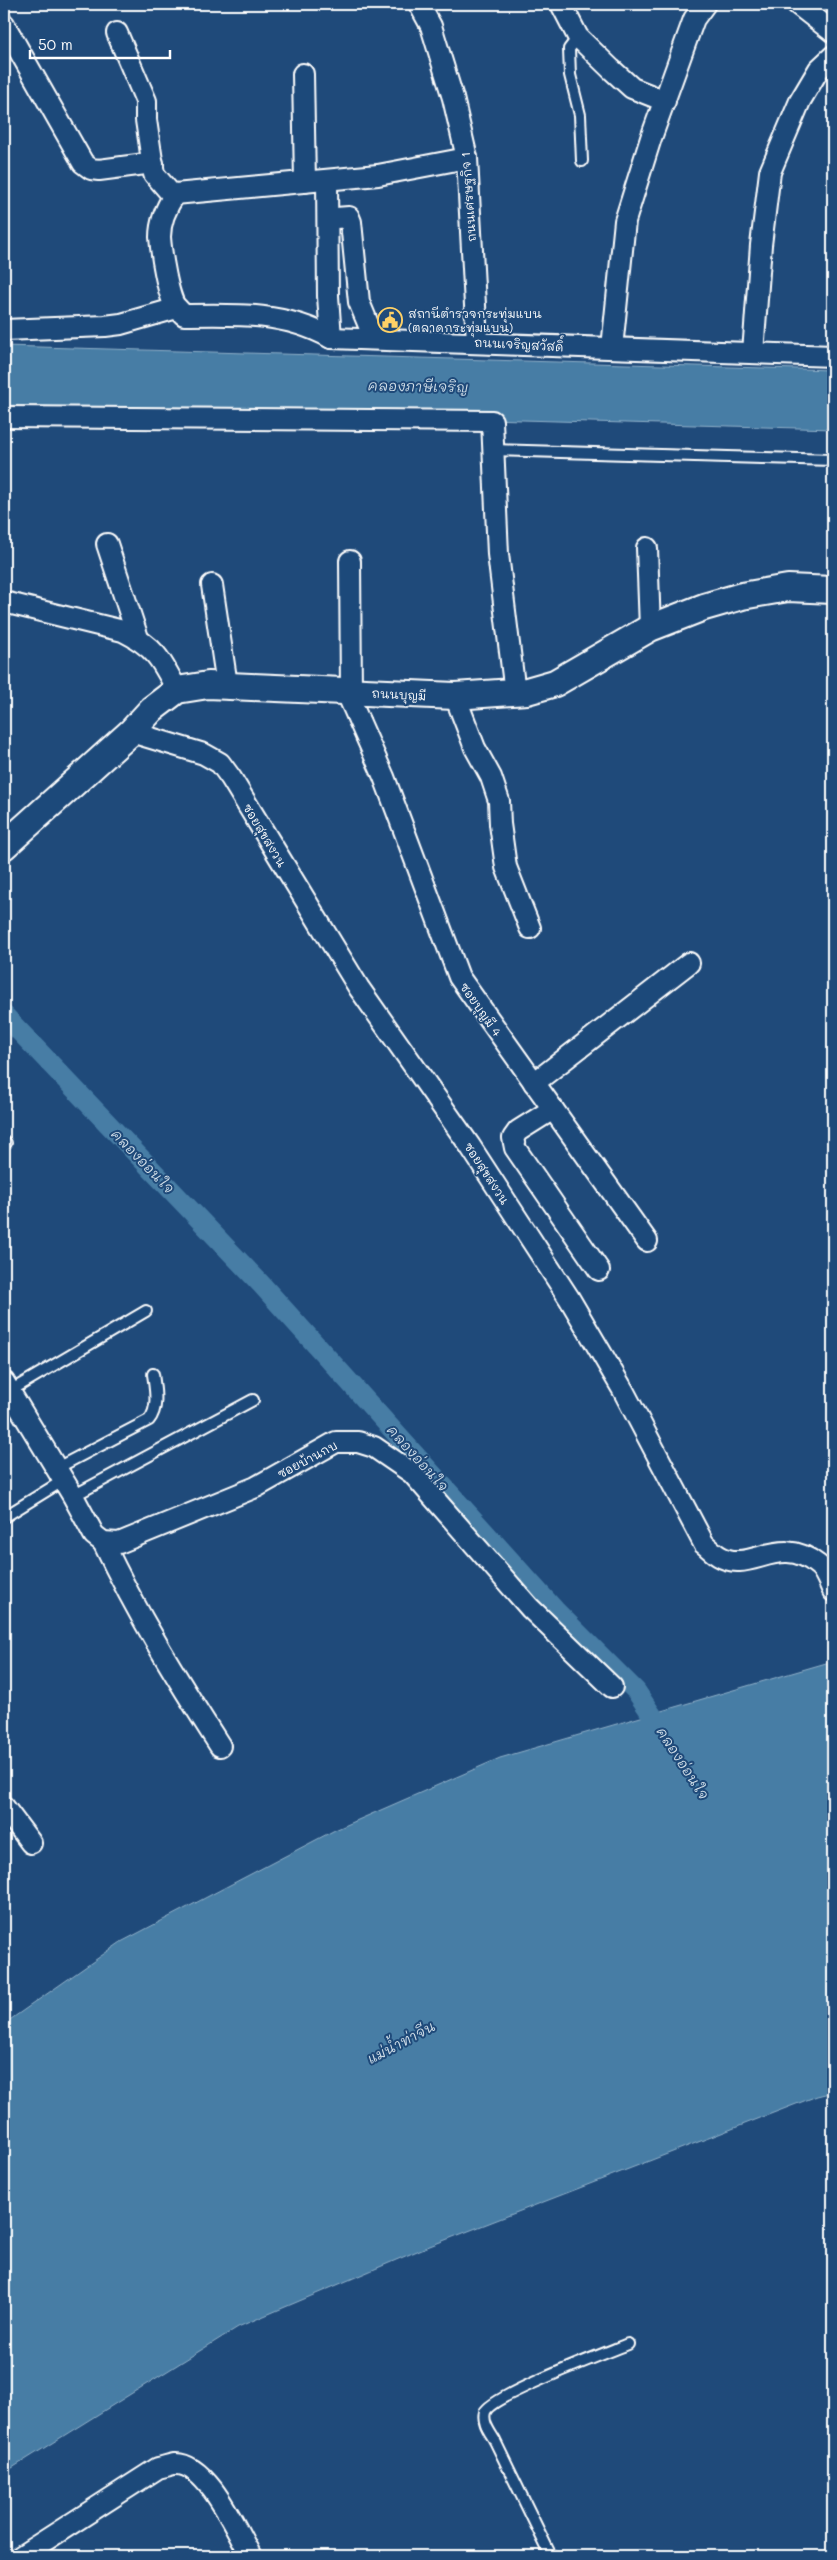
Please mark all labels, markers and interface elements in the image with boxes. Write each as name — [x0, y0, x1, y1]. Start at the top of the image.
scale bar — [30, 28, 170, 60]
text: 50 m — [38, 34, 73, 54]
street label: ถนนเศรษฐกิจ 1 — [457, 151, 480, 242]
place label: สถานีตำรวจกระทุ่มแบน (ตลาดกระทุ่มแบน) — [408, 305, 542, 338]
public building icon: สถานีตำรวจกระทุ่มแบน (ตลาดกระทุ่มแบน) — [377, 307, 403, 333]
street label: ถนนเจริญสวัสดิ์ — [474, 331, 564, 354]
water label: คลองภาษีเจริญ — [368, 376, 468, 396]
street label: ถนนบุญมี — [371, 685, 427, 706]
street label: ซอยสุขสงวน — [237, 800, 290, 872]
street label: ซอยบุญมี 4 — [454, 979, 505, 1041]
water label: คลองอ่อนใจ — [107, 1124, 179, 1198]
street label: ซอยสุขสงวน — [458, 1139, 513, 1209]
water label: คลองอ่อนใจ — [383, 1421, 453, 1495]
street label: ซอยบ้านกบ — [274, 1437, 340, 1481]
water label: คลองอ่อนใจ — [652, 1723, 714, 1803]
water label: แม่น้ำท่าจีน — [363, 2014, 438, 2068]

